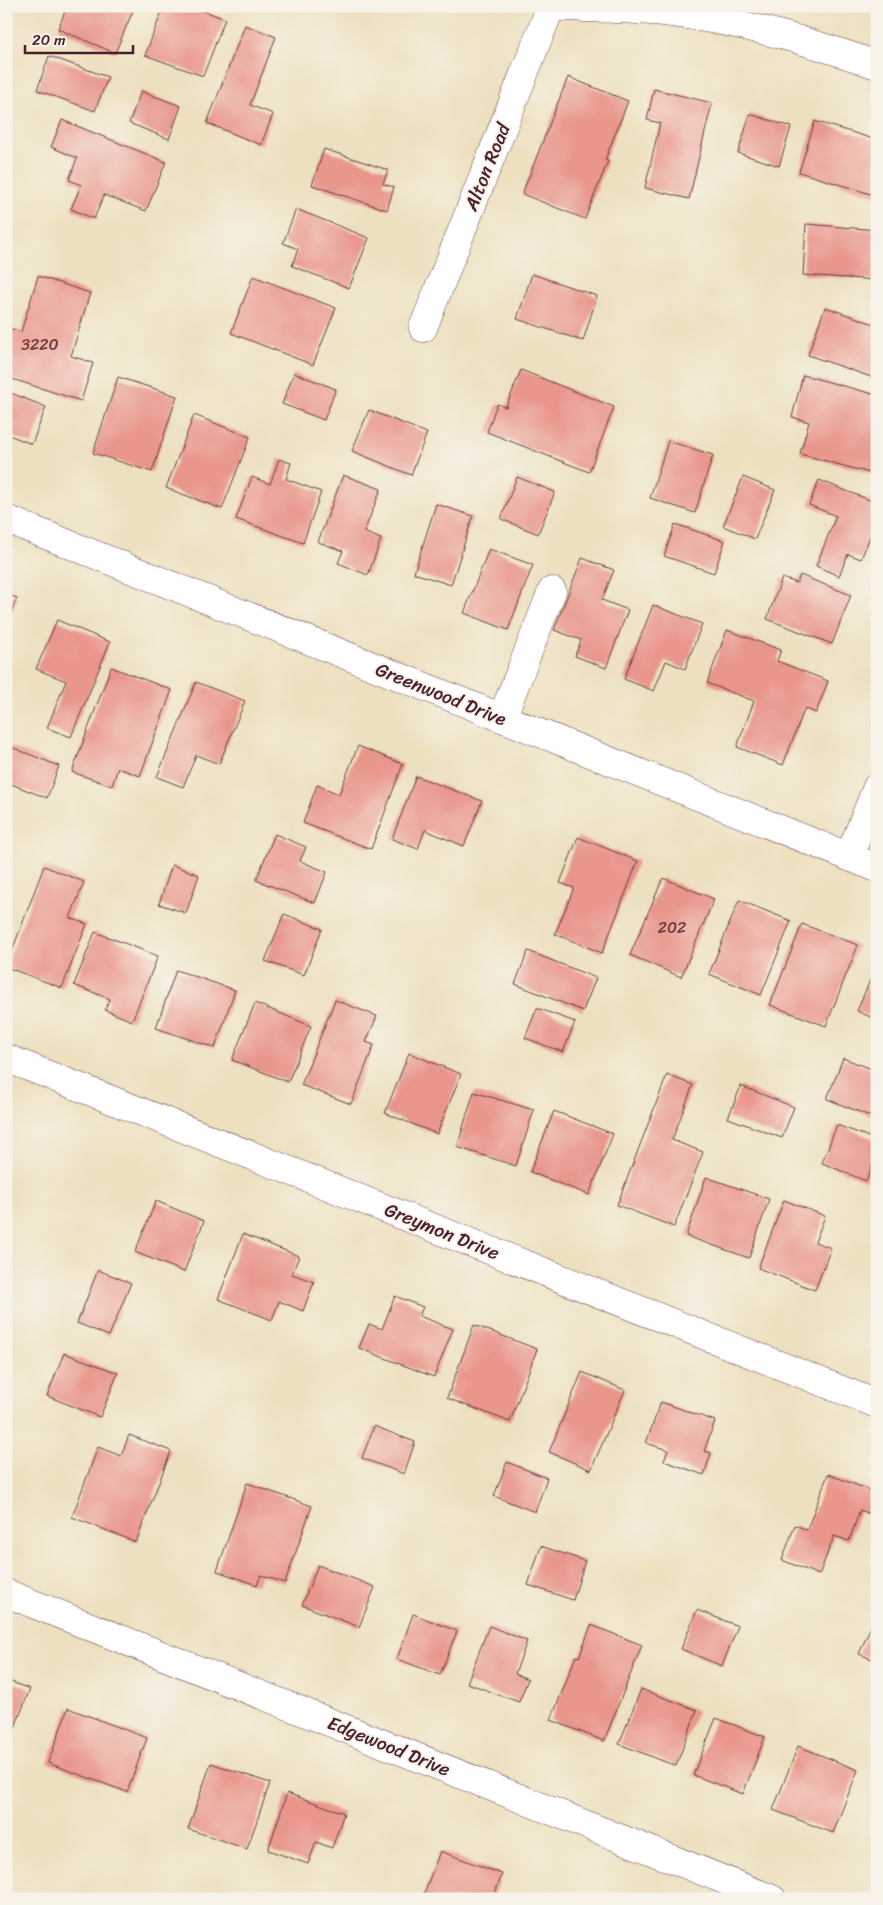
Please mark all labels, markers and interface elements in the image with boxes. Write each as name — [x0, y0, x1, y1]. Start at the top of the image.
scale bar — [25, 22, 132, 54]
text: 20 m — [32, 27, 66, 53]
street label: Alton Road — [454, 116, 520, 217]
house number: 3220 — [21, 330, 59, 359]
street label: Greenwood Drive — [370, 653, 512, 735]
house number: 202 — [658, 913, 686, 942]
street label: Greymon Drive — [379, 1193, 505, 1269]
street label: Edgewood Drive — [323, 1706, 456, 1786]

